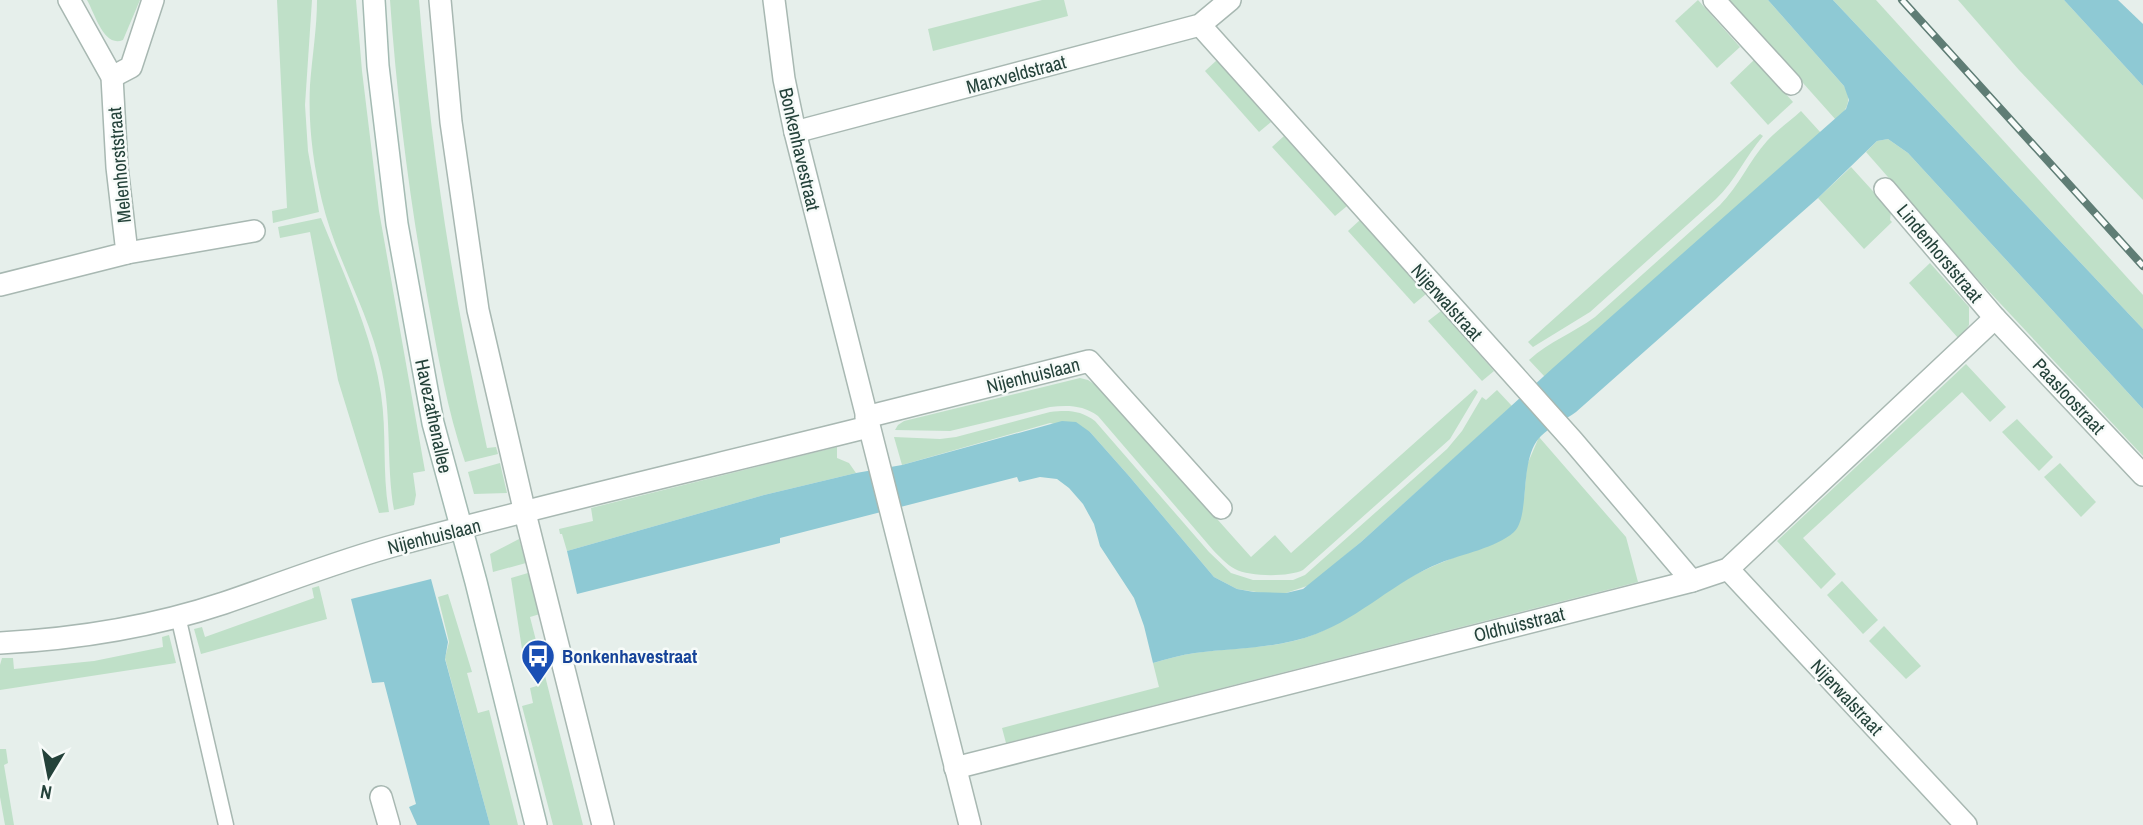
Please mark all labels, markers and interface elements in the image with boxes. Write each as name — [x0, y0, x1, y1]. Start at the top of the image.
street label: Marxveldstraat — [963, 48, 1069, 100]
street label: Bonkenhavestraat — [773, 85, 827, 214]
street label: Melenhorststraat — [101, 105, 137, 224]
street label: Lindenhorststraat — [1891, 198, 1989, 308]
street label: Nijerwalstraat — [1405, 258, 1489, 347]
street label: Nijenhuislaan — [984, 351, 1082, 399]
street label: Paasloostraat — [2027, 352, 2111, 440]
street label: Havezathenallee — [409, 357, 459, 475]
street label: Nijenhuislaan — [385, 512, 483, 560]
street label: Oldhuisstraat — [1471, 600, 1568, 648]
bus stop icon: Bonkenhavestraat — [519, 637, 557, 686]
place label: Bonkenhavestraat — [562, 643, 697, 669]
street label: Nijerwalstraat — [1805, 653, 1889, 741]
north arrow — [14, 741, 84, 811]
text: N — [38, 779, 54, 807]

